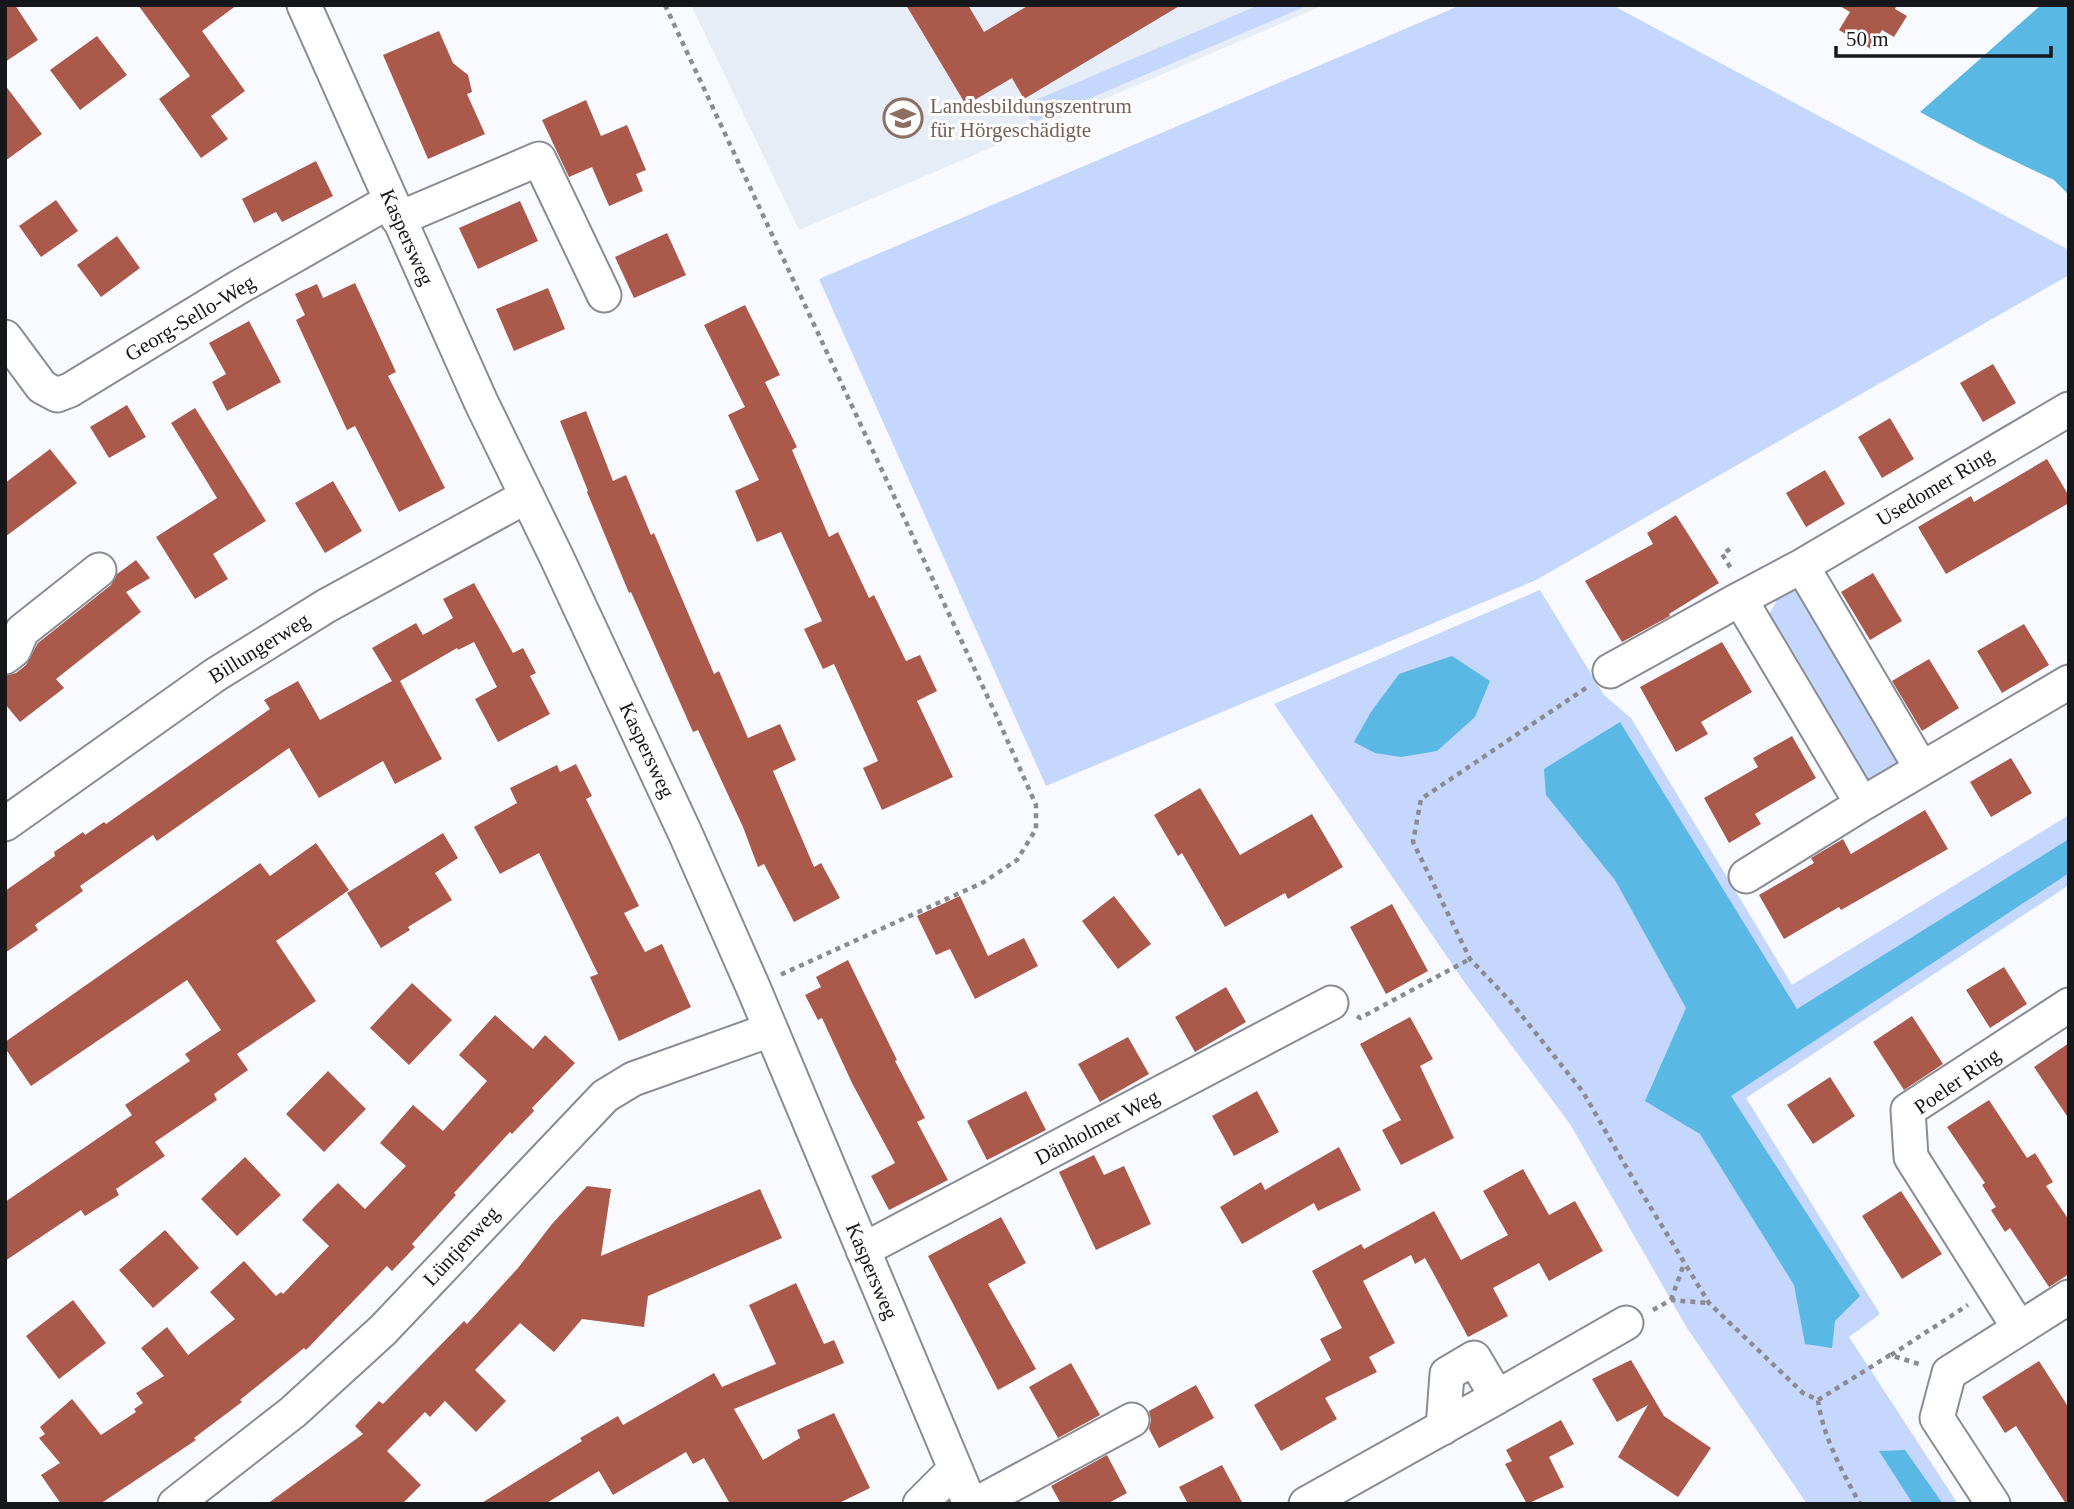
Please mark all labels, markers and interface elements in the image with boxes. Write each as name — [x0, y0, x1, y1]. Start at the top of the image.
scale bar — [1836, 14, 2051, 58]
text: 50 m — [1846, 27, 1889, 51]
place label: Landesbildungszentrum für Hörgeschädigte — [930, 94, 1132, 142]
school or university icon: Landesbildungszentrum für Hörgeschädigte — [882, 97, 924, 139]
street label: Kaspersweg — [375, 185, 439, 289]
street label: Georg-Sello-Weg — [121, 270, 260, 366]
street label: Usedomer Ring — [1872, 442, 1998, 531]
street label: Billungerweg — [204, 607, 314, 688]
street label: Kaspersweg — [614, 698, 680, 802]
street label: Poeler Ring — [1909, 1042, 2005, 1119]
street label: Dänholmer Weg — [1031, 1084, 1164, 1170]
street label: Lüntjenweg — [418, 1201, 504, 1291]
street label: Kaspersweg — [841, 1219, 903, 1323]

